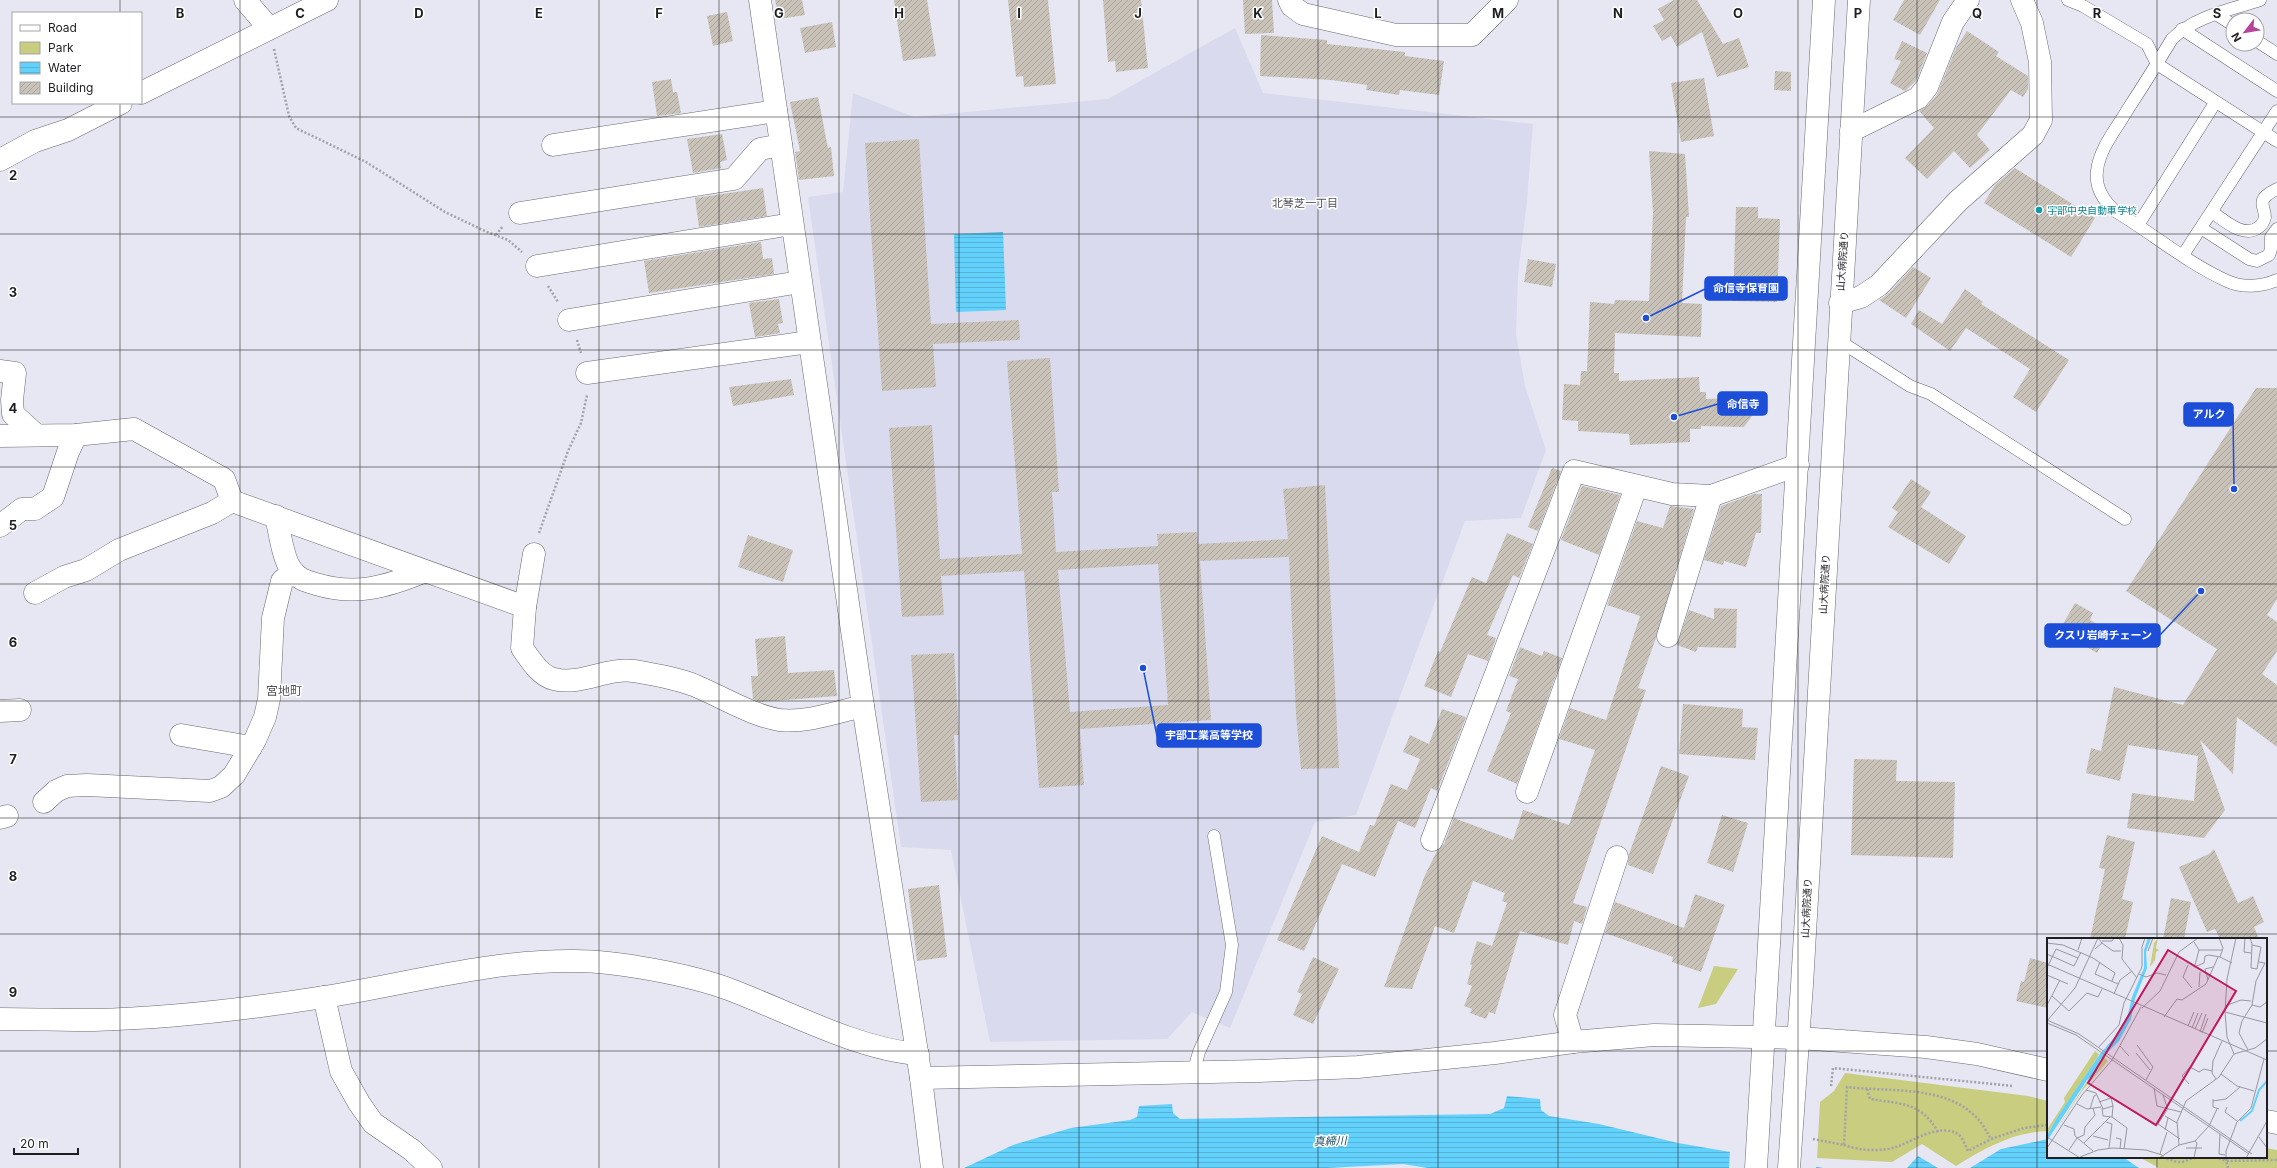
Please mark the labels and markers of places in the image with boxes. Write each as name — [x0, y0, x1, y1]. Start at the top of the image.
place label: 宇部中央自動車学校 — [2047, 204, 2137, 216]
marker: 宇部中央自動車学校 — [2034, 205, 2044, 215]
callout: 命信寺保育園 — [1705, 277, 1787, 300]
callout: 命信寺 — [1718, 392, 1767, 415]
callout: アルク — [2184, 403, 2233, 426]
callout: クスリ岩崎チェーン — [2045, 624, 2160, 647]
callout: 宇部工業高等学校 — [1157, 724, 1261, 747]

